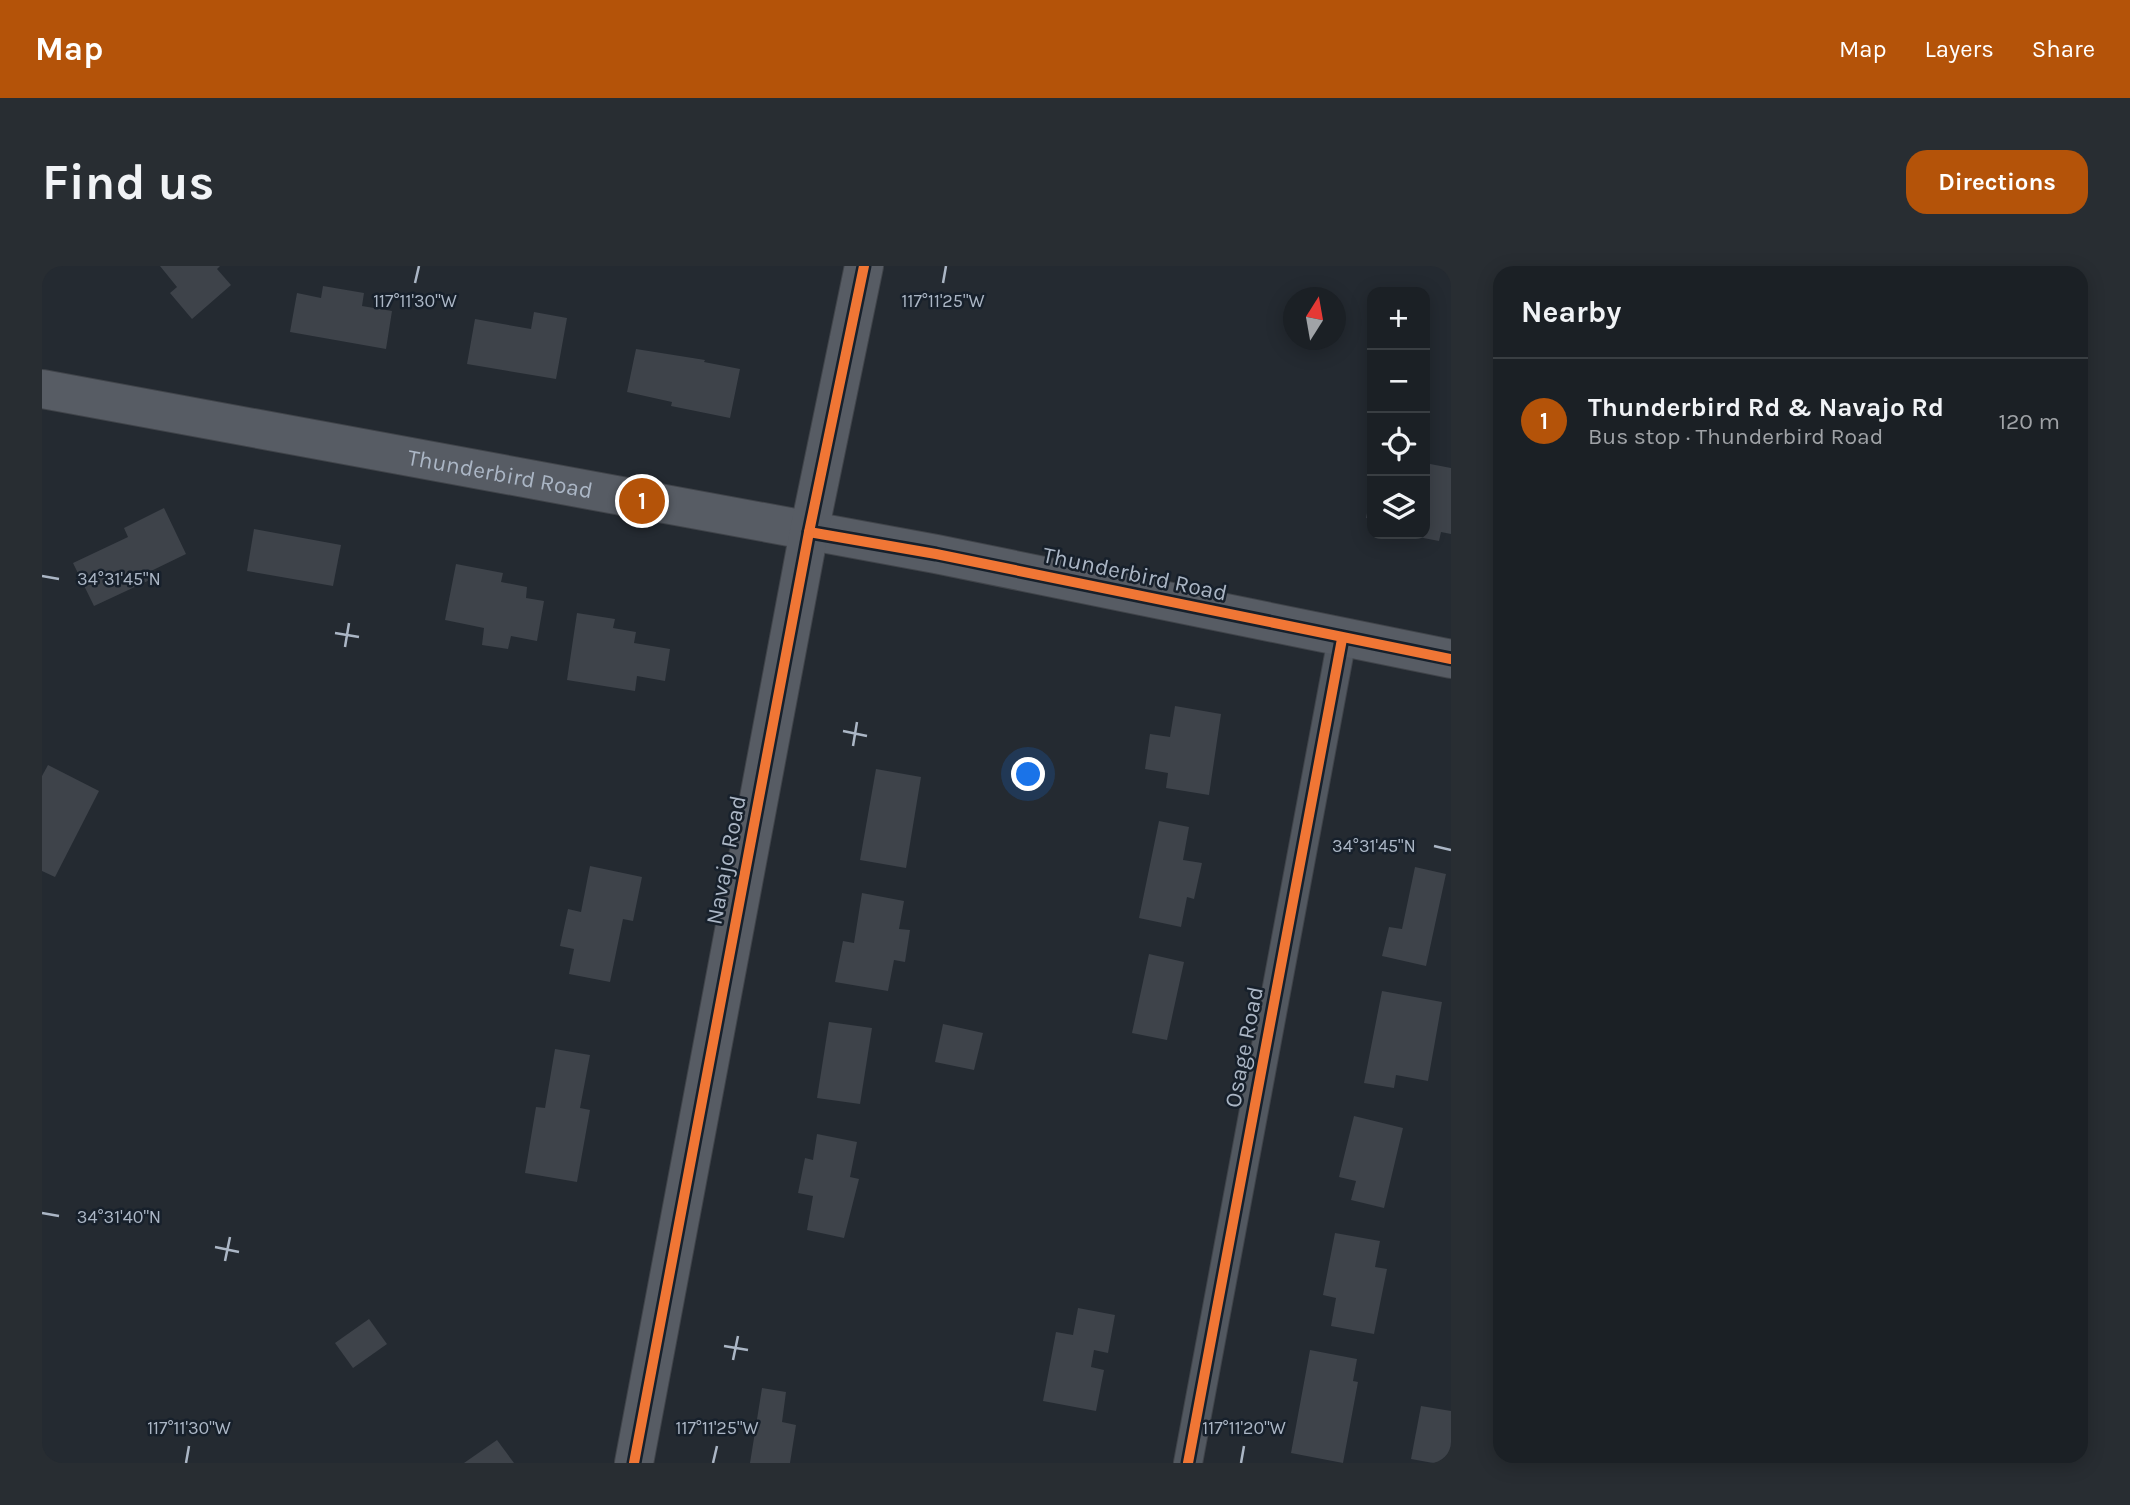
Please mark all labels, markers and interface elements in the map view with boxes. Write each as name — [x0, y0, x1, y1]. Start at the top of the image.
text: Map — [35, 30, 103, 68]
text: Map — [1839, 35, 1887, 63]
text: Layers — [1925, 35, 1994, 63]
text: Share — [2032, 35, 2095, 63]
button: Directions — [1906, 150, 2088, 214]
text: Find us — [42, 154, 214, 211]
north arrow — [1283, 287, 1346, 350]
map controls — [1367, 287, 1430, 539]
button: + — [1367, 287, 1430, 350]
text: 117°11'30"W — [373, 290, 457, 312]
text: 117°11'25"W — [902, 290, 984, 312]
text: Nearby — [1521, 294, 1621, 330]
button: − — [1367, 350, 1430, 413]
text: Thunderbird Rd & Navajo Rd — [1588, 392, 1944, 423]
text: 1 — [1540, 408, 1548, 435]
text: 120 m — [1998, 408, 2060, 435]
button: locate — [1367, 413, 1430, 476]
text: Bus stop · Thunderbird Road — [1588, 423, 1883, 450]
street label: Thunderbird Road — [405, 443, 595, 504]
pin: 1 — [619, 475, 665, 527]
button: layers — [1367, 476, 1430, 539]
street label: Thunderbird Road — [1040, 541, 1230, 607]
text: 34°31'45"N — [77, 568, 161, 590]
your location — [1011, 757, 1045, 791]
street label: Navajo Road — [700, 793, 752, 927]
text: 34°31'45"N — [1332, 835, 1416, 857]
street label: Osage Road — [1219, 984, 1269, 1110]
text: 34°31'40"N — [77, 1206, 161, 1228]
text: 117°11'30"W — [147, 1417, 231, 1439]
text: 117°11'25"W — [676, 1417, 758, 1439]
text: 117°11'20"W — [1202, 1417, 1286, 1439]

